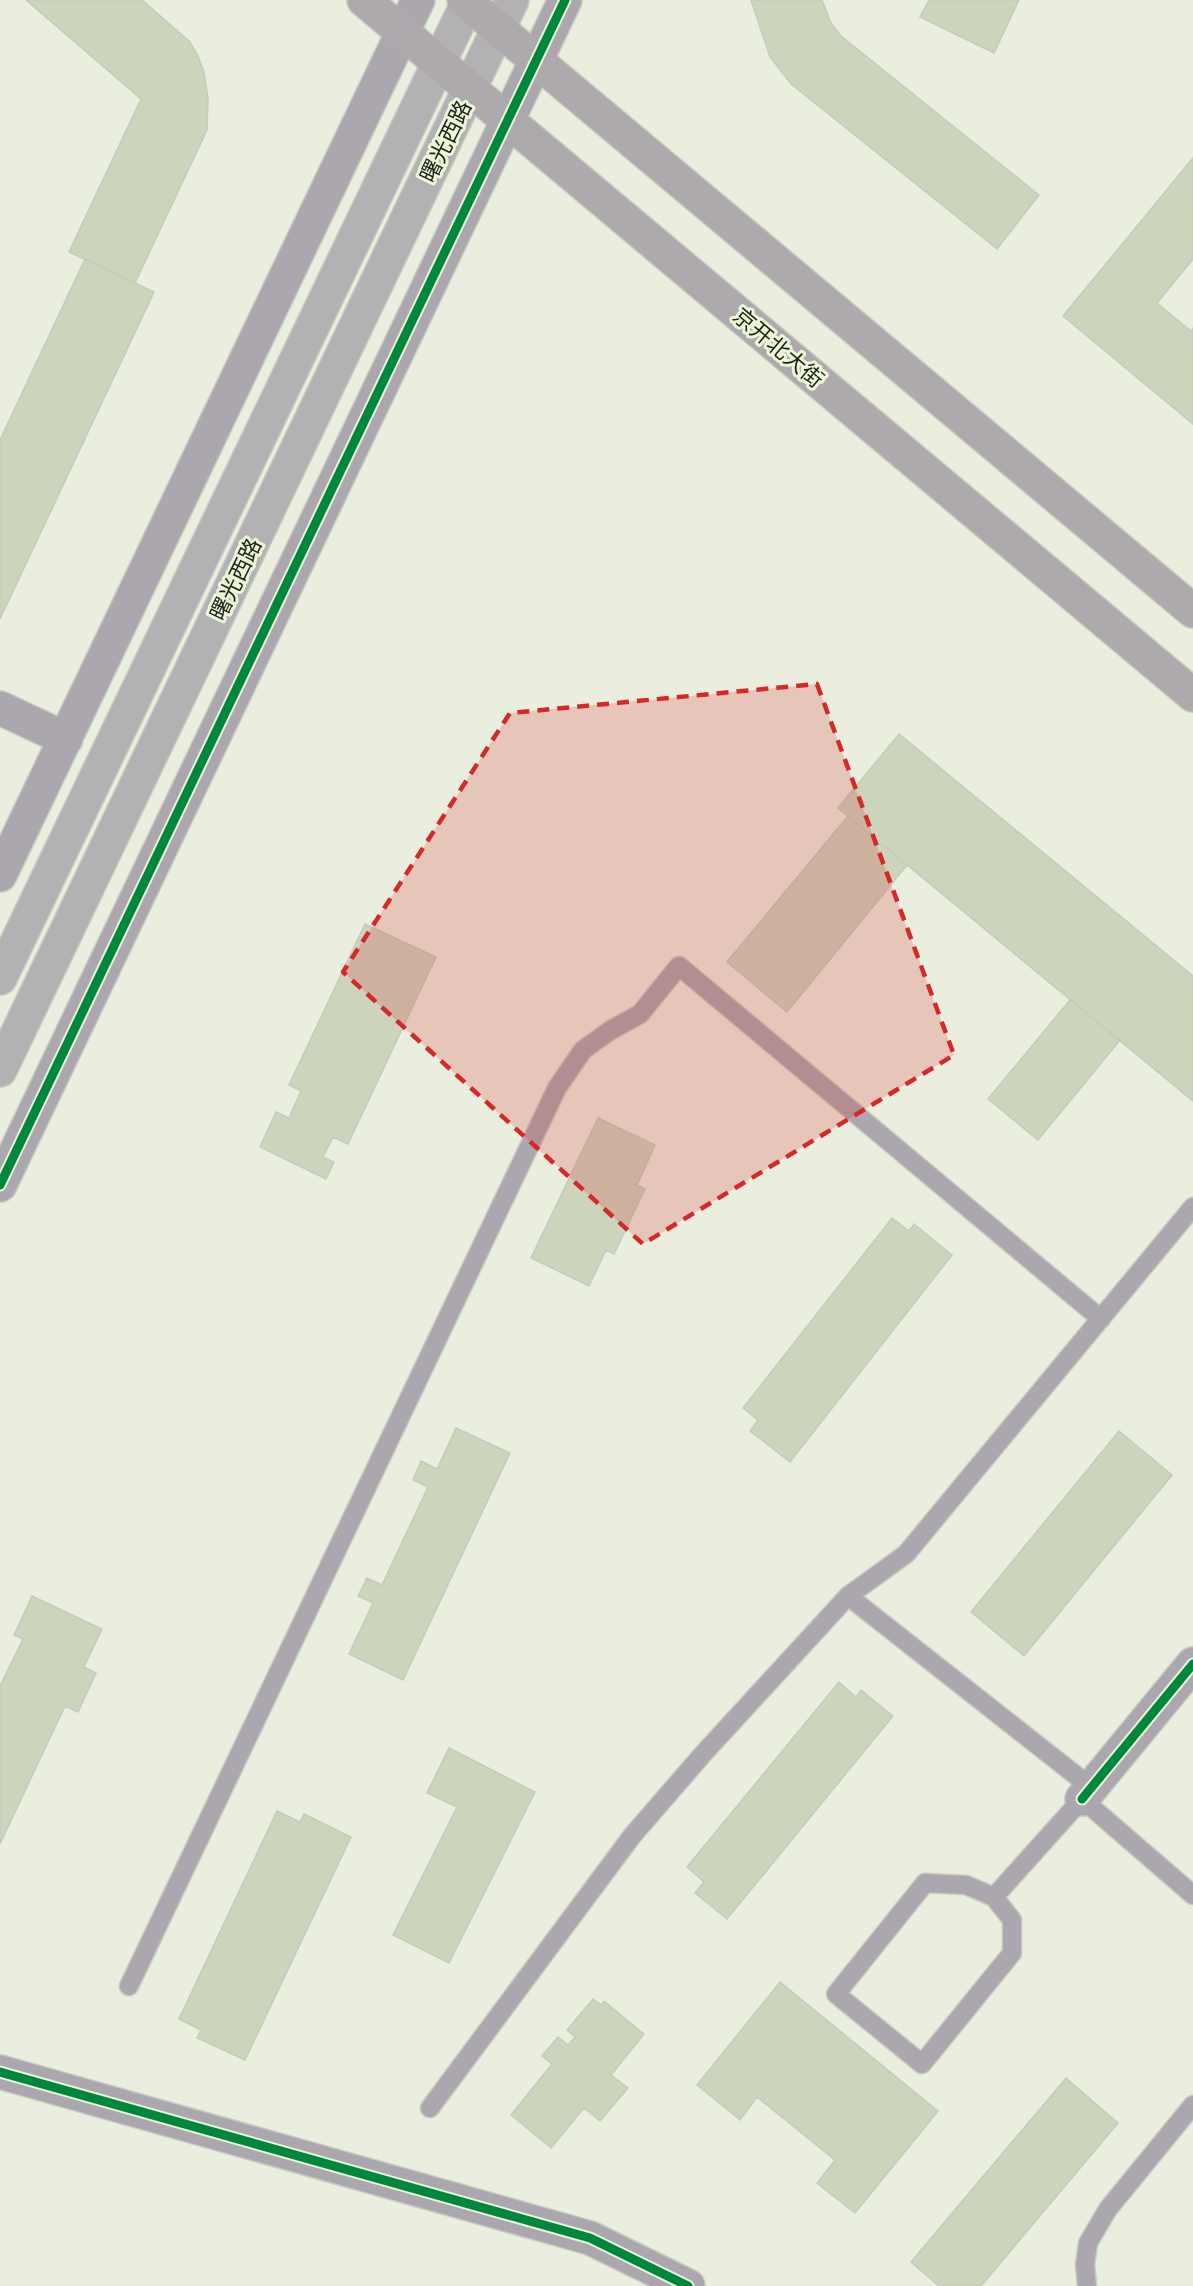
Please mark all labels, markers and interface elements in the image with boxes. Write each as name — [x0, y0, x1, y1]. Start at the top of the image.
street label: 曙光西路 — [414, 96, 476, 186]
street label: 京开北大街 — [728, 301, 830, 393]
street label: 曙光西路 — [204, 534, 266, 624]

